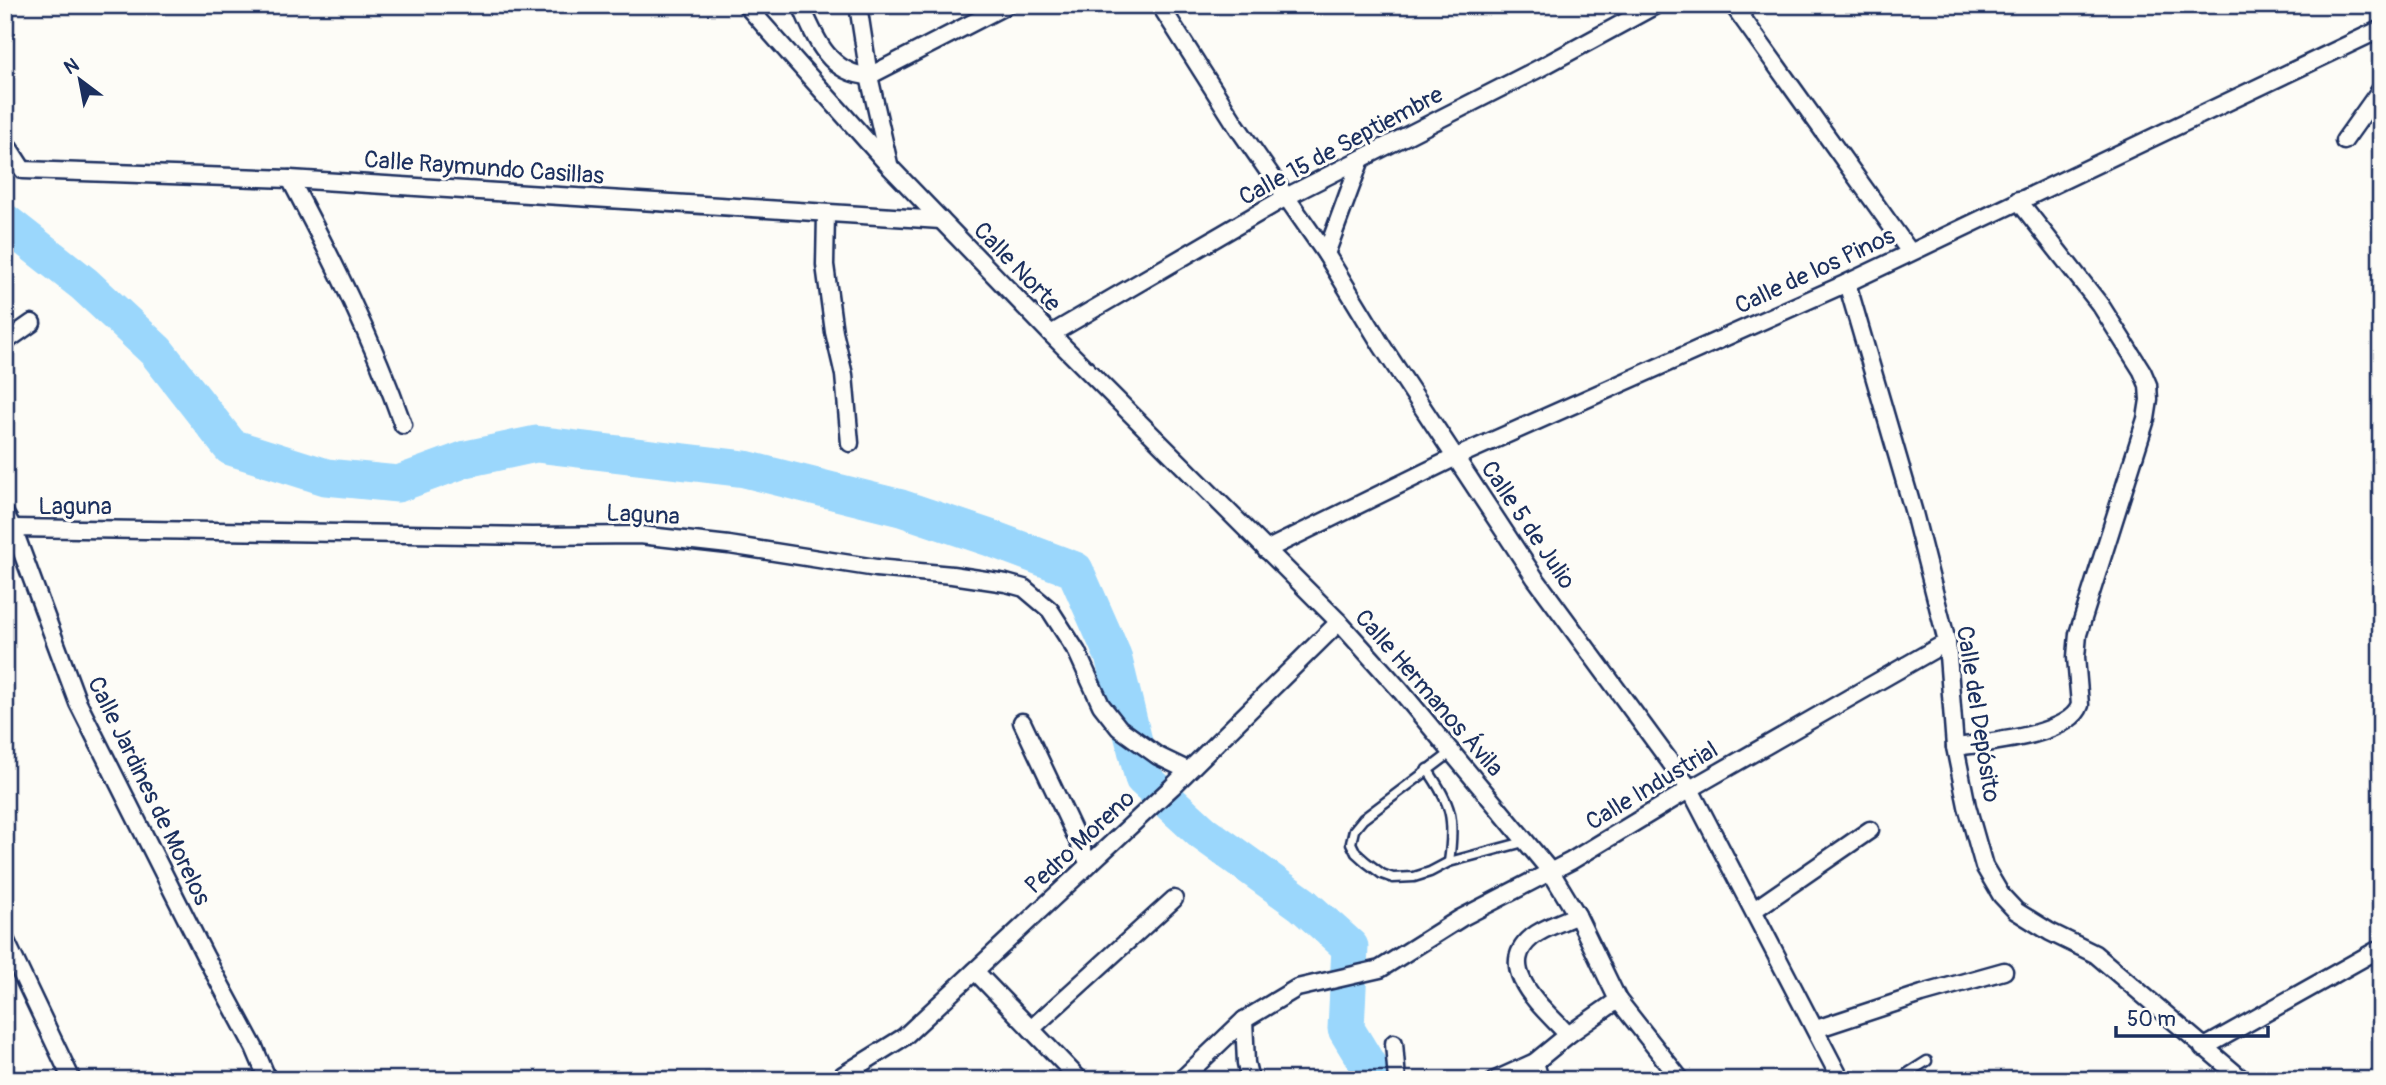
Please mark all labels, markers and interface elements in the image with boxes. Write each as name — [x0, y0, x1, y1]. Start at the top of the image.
north arrow — [46, 46, 116, 116]
text: N — [60, 53, 83, 80]
street label: Calle 15 de Septiembre — [1234, 80, 1448, 212]
street label: Calle Raymundo Casillas — [363, 145, 605, 191]
street label: Calle Norte — [967, 216, 1067, 318]
street label: Calle de los Pinos — [1730, 221, 1900, 321]
street label: Calle 5 de Julio — [1475, 455, 1581, 595]
street label: Laguna — [38, 492, 112, 521]
street label: Laguna — [605, 499, 681, 531]
street label: Calle Hermanos Ávila — [1349, 604, 1509, 782]
street label: Calle del Depósito — [1950, 624, 2006, 804]
street label: Calle Jardines de Morelos — [81, 672, 217, 910]
street label: Calle Industrial — [1581, 735, 1723, 837]
street label: Pedro Moreno — [1019, 784, 1141, 900]
scale bar — [2116, 994, 2269, 1038]
text: 50 m — [2127, 1006, 2176, 1033]

